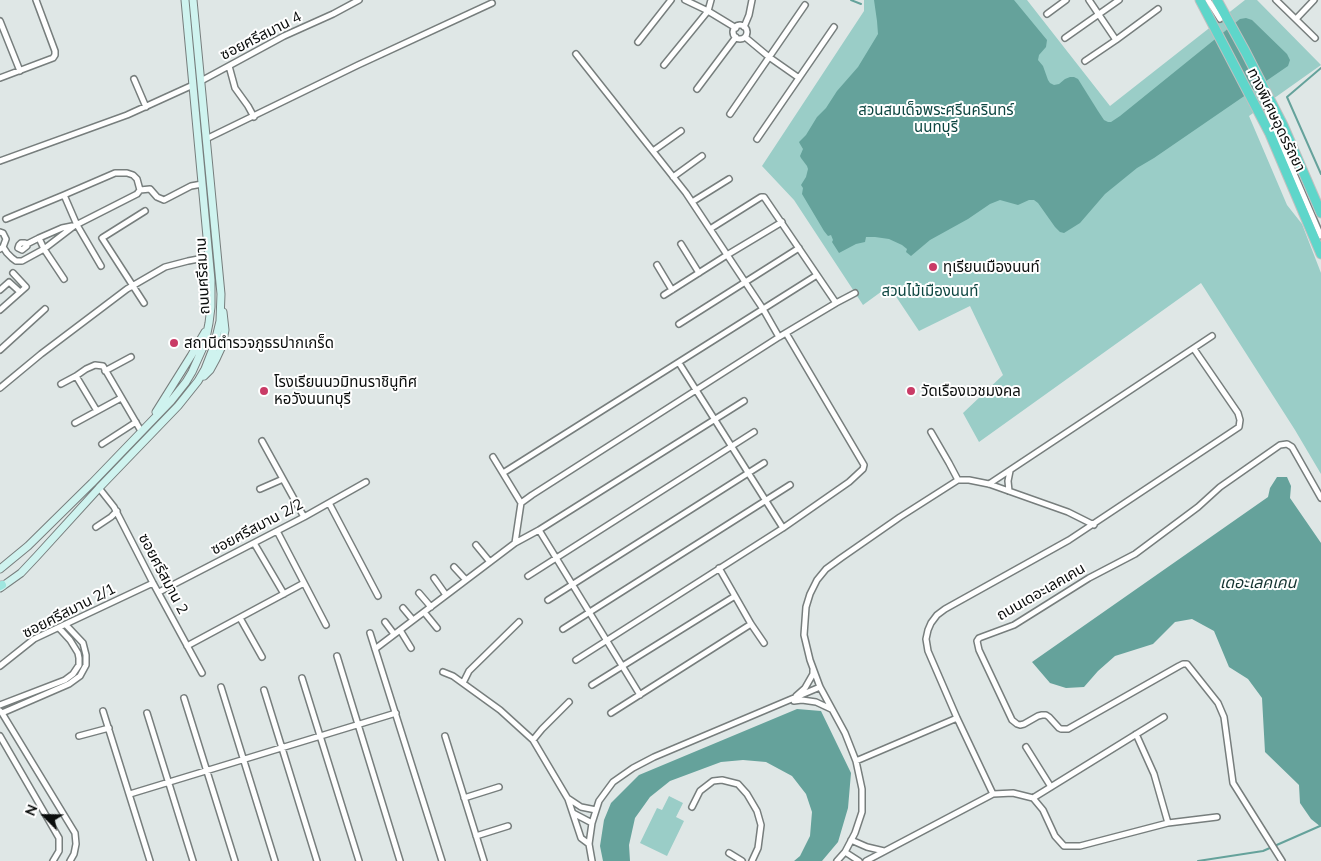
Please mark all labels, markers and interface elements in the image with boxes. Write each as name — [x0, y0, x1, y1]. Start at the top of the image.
street label: ซอยศรีสมาน 4 — [217, 8, 305, 64]
street label: ทางพิเศษอุดรรัถยา — [1243, 65, 1309, 175]
park label: สวนสมเด็จพระศรีนครินทร์ นนทบุรี — [858, 101, 1014, 136]
street label: ถนนศรีสมาน — [192, 237, 214, 315]
place label: ทุเรียนเมืองนนท์ — [943, 258, 1040, 276]
marker: ทุเรียนเมืองนนท์ — [927, 261, 939, 273]
park label: สวนไม้เมืองนนท์ — [882, 282, 978, 300]
place label: สถานีตำรวจภูธรปากเกร็ด — [184, 334, 334, 352]
marker: สถานีตำรวจภูธรปากเกร็ด — [168, 337, 180, 349]
place label: โรงเรียนนวมิทนราชินูทิศ หอวังนนทบุรี — [274, 373, 417, 408]
place label: วัดเรืองเวชมงคล — [921, 382, 1021, 400]
marker: โรงเรียนนวมิทนราชินูทิศ หอวังนนทบุรี — [258, 385, 270, 397]
marker: วัดเรืองเวชมงคล — [905, 385, 917, 397]
street label: ซอยศรีสมาน 2/2 — [208, 495, 306, 559]
street label: ซอยศรีสมาน 2 — [134, 531, 192, 617]
street label: ถนนเดอะเลคเคน — [993, 559, 1089, 625]
water label: เดอะเลคเคน — [1220, 573, 1296, 593]
street label: ซอยศรีสมาน 2/1 — [20, 580, 118, 642]
north arrow — [20, 791, 70, 841]
text: N — [21, 802, 42, 819]

